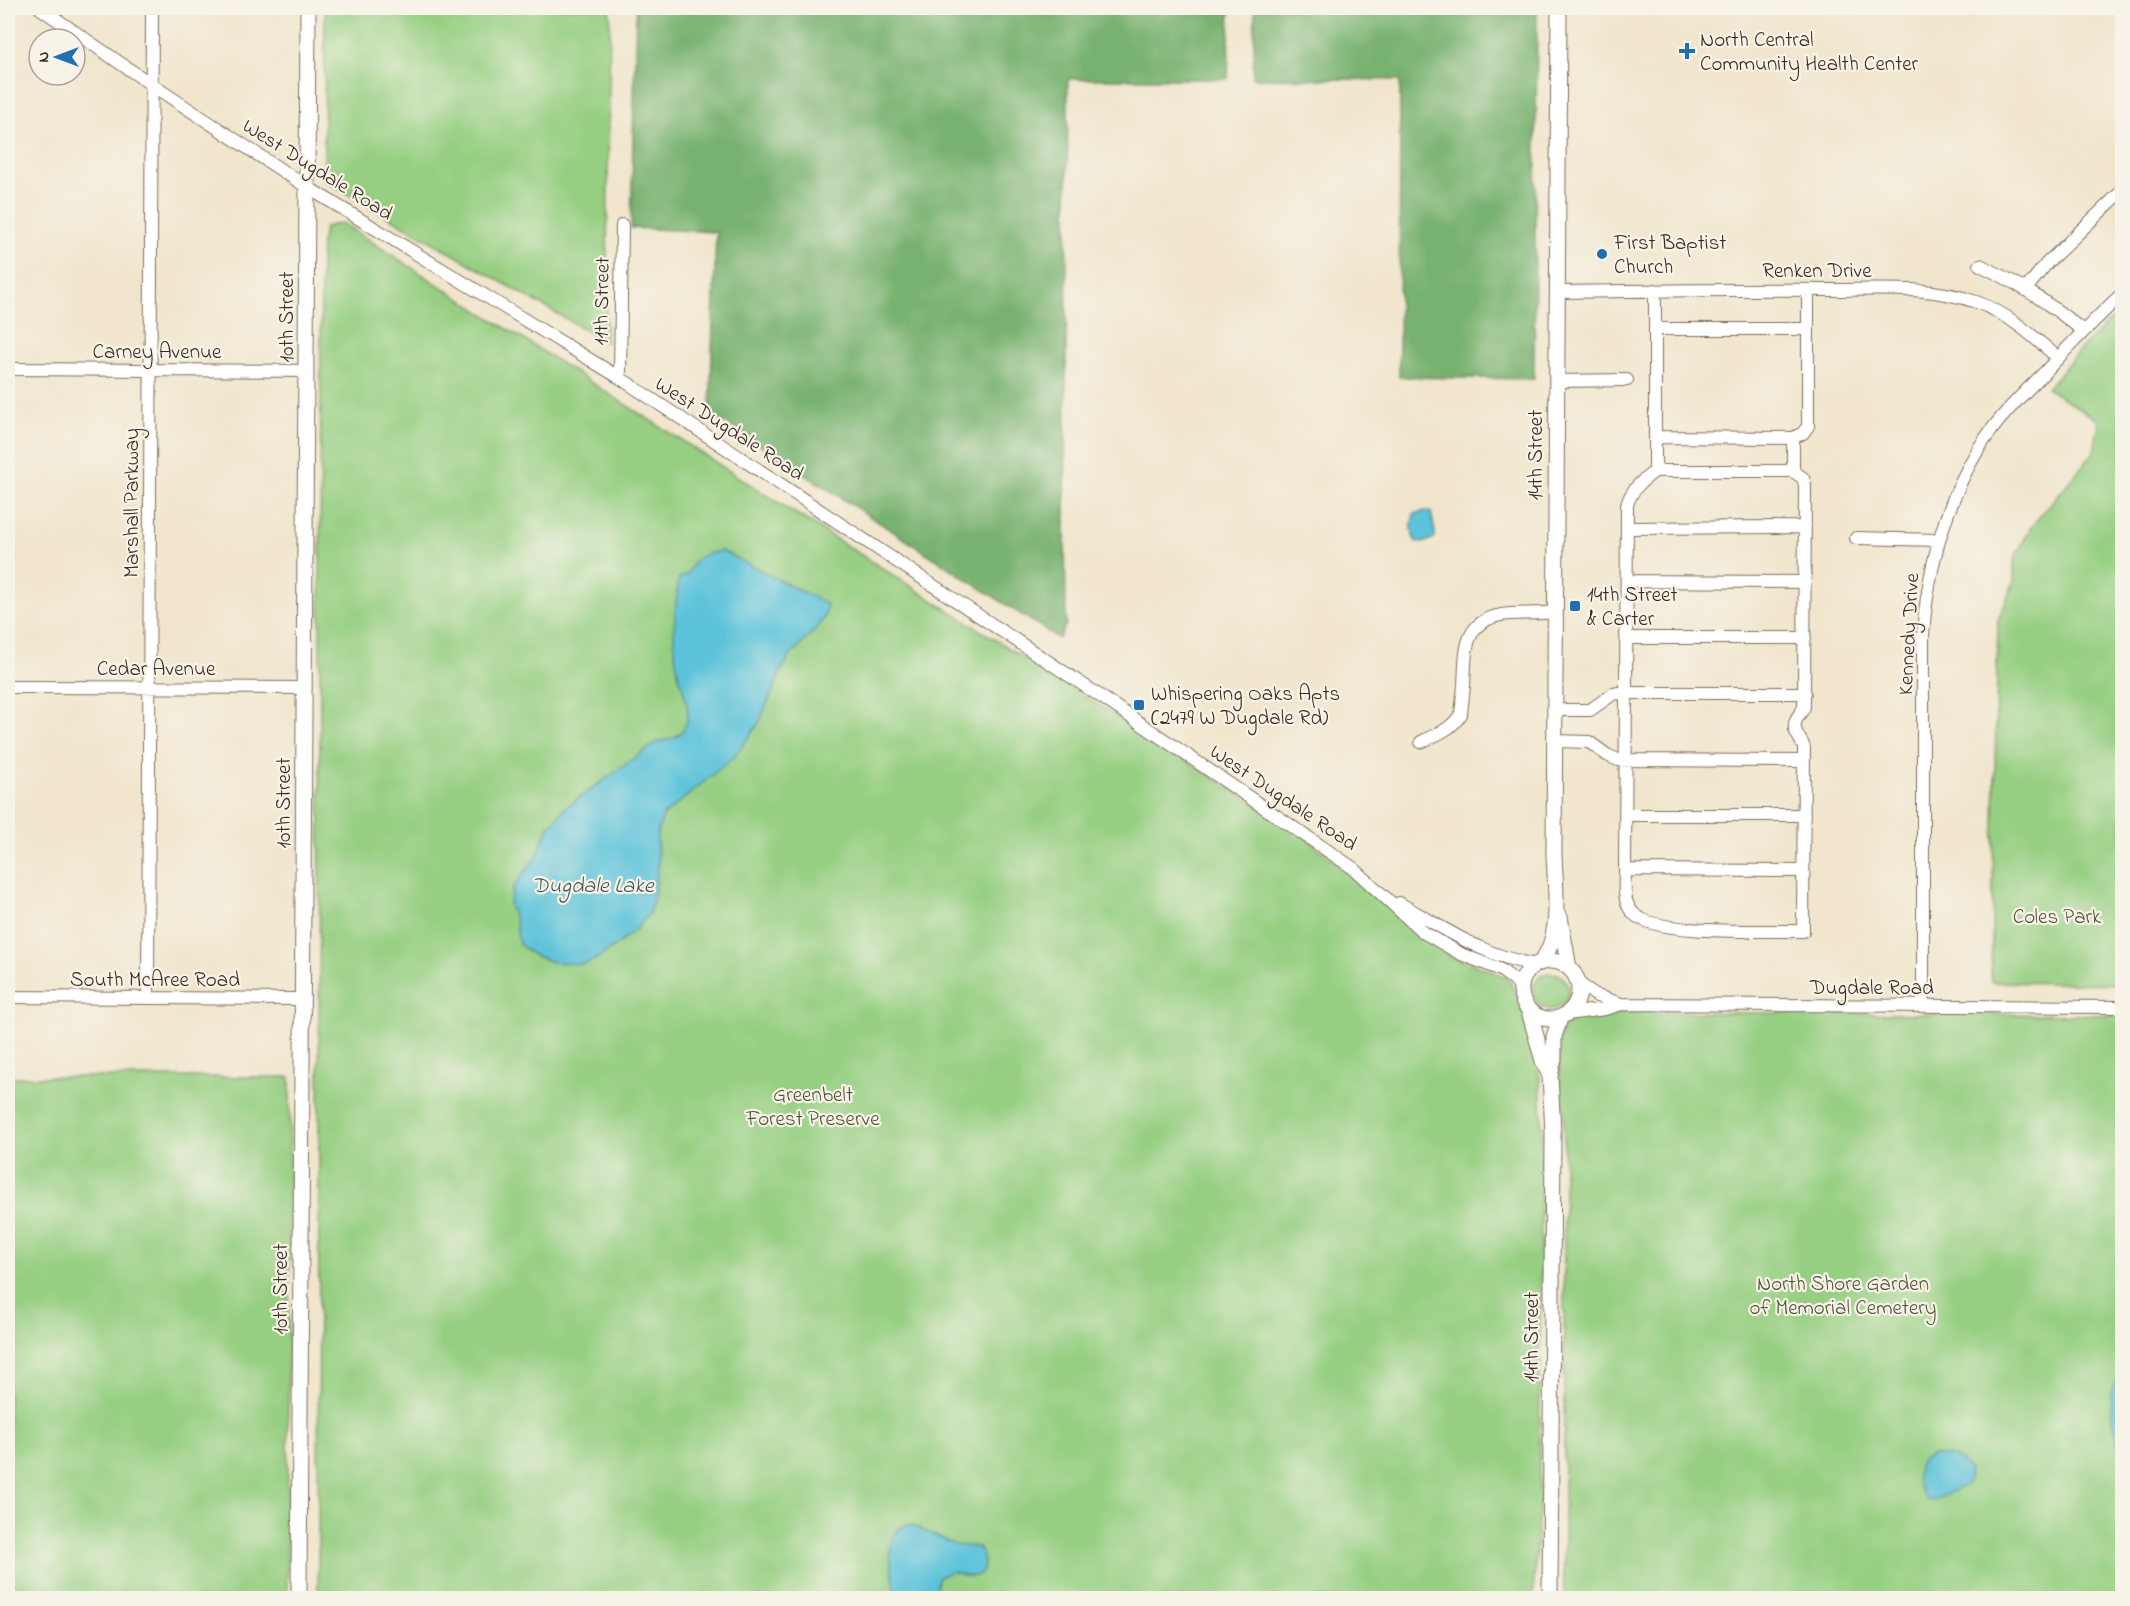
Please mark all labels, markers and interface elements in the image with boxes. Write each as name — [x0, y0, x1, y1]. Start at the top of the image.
place label: North Central Community Health Center — [1700, 26, 1919, 82]
north arrow — [27, 27, 87, 87]
marker: North Central Community Health Center — [1678, 42, 1696, 60]
text: N — [32, 51, 56, 62]
street label: West Dugdale Road — [235, 112, 398, 231]
place label: First Baptist Church — [1613, 229, 1726, 283]
marker: First Baptist Church — [1595, 247, 1609, 261]
street label: 11th Street — [587, 256, 619, 346]
street label: Renken Drive — [1762, 257, 1872, 287]
street label: 10th Street — [273, 272, 303, 362]
street label: Carney Avenue — [93, 338, 222, 370]
street label: West Dugdale Road — [647, 370, 810, 491]
street label: 14th Street — [1522, 410, 1552, 500]
street label: Marshall Parkway — [118, 428, 150, 578]
street label: Kennedy Drive — [1892, 572, 1930, 696]
place label: 14th Street & Carter — [1587, 581, 1678, 635]
marker: 14th Street & Carter — [1568, 599, 1582, 613]
street label: Cedar Avenue — [97, 655, 216, 685]
place label: Whispering Oaks Apts (2479 W Dugdale Rd) — [1151, 680, 1340, 736]
marker: Whispering Oaks Apts (2479 W Dugdale Rd) — [1132, 698, 1146, 712]
street label: West Dugdale Road — [1202, 738, 1363, 861]
street label: 10th Street — [270, 758, 300, 848]
water label: Dugdale Lake — [532, 871, 655, 903]
park label: Coles Park — [2013, 903, 2102, 933]
street label: South McAree Road — [70, 966, 240, 996]
street label: Dugdale Road — [1809, 974, 1934, 1006]
park label: Greenbelt Forest Preserve — [745, 1081, 880, 1135]
street label: 10th Street — [267, 1244, 297, 1334]
park label: North Shore Garden of Memorial Cemetery — [1750, 1270, 1936, 1326]
street label: 14th Street — [1518, 1292, 1548, 1382]

